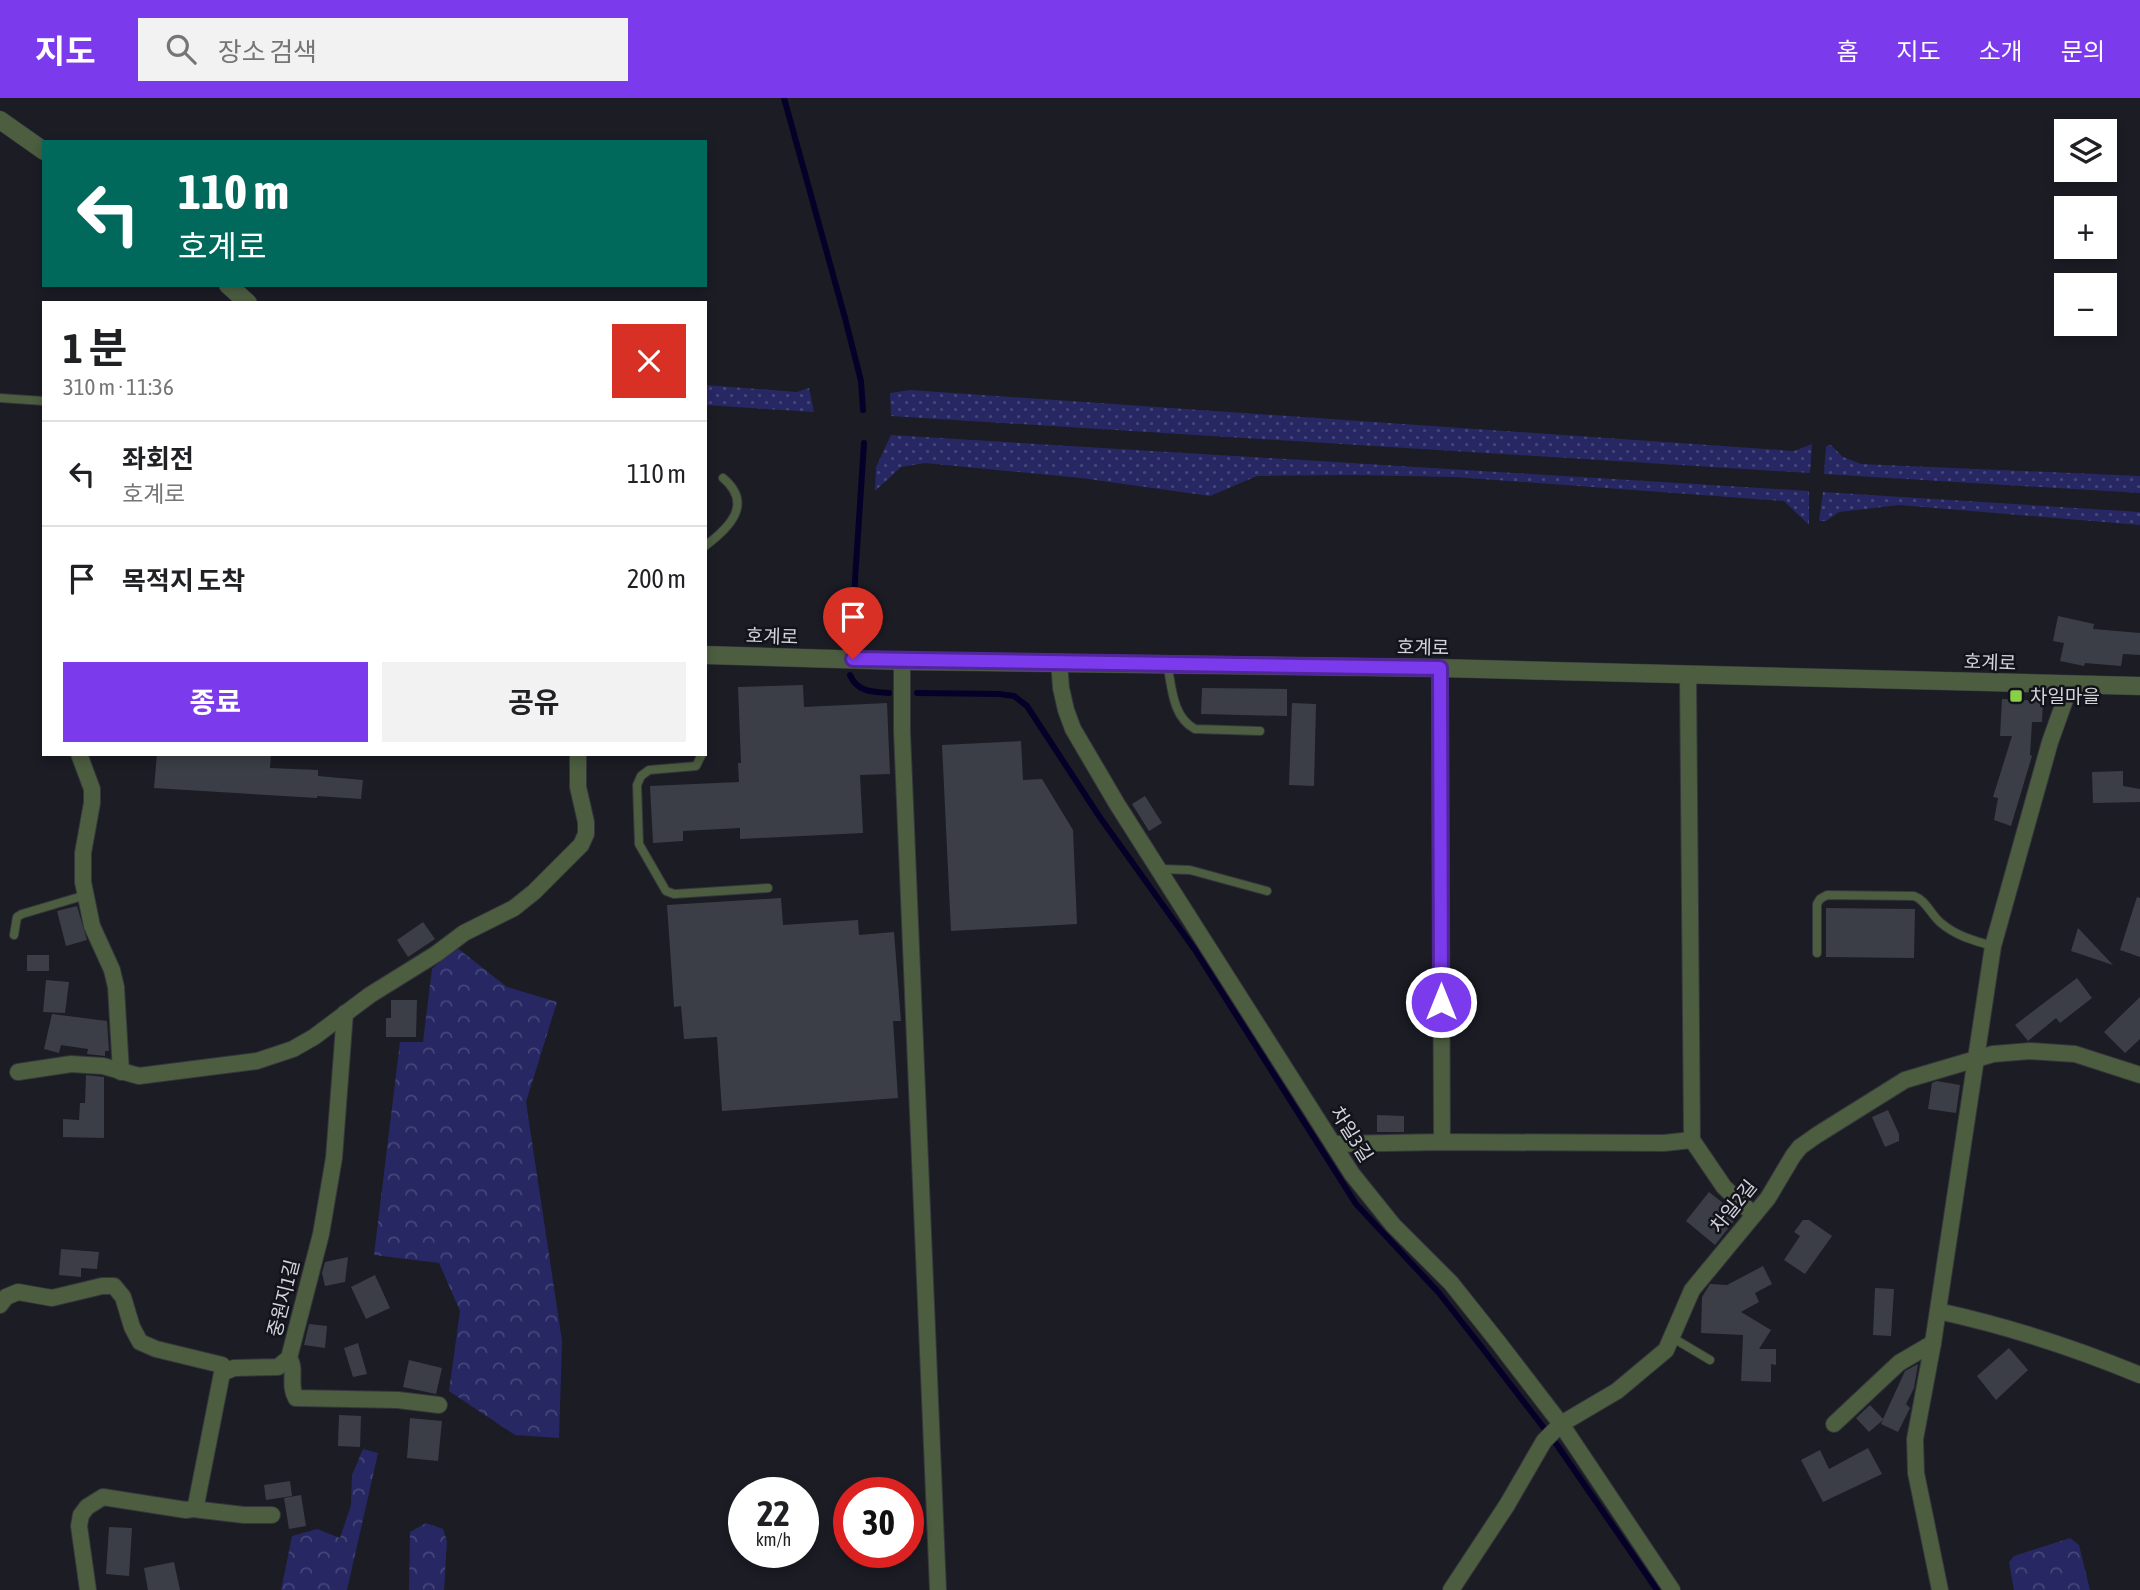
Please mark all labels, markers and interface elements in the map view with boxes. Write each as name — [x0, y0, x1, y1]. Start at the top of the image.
search box — [138, 18, 628, 81]
icon: search — [162, 30, 200, 68]
text: 지도 — [35, 32, 96, 70]
text: 장소 검색 — [218, 37, 317, 67]
text: 홈 — [1836, 38, 1858, 65]
text: 지도 — [1896, 38, 1941, 65]
text: 소개 — [1979, 38, 2023, 65]
text: 문의 — [2061, 38, 2105, 65]
map controls — [2054, 119, 2117, 336]
button: layers — [2054, 119, 2117, 182]
text: 110 m — [178, 163, 289, 219]
icon: left — [63, 168, 154, 259]
button: + — [2054, 196, 2117, 259]
text: 호계로 — [178, 228, 266, 265]
button: − — [2054, 273, 2117, 336]
text: 1 분 — [63, 324, 127, 372]
button: close — [612, 324, 686, 398]
text: 310 m · 11:36 — [63, 374, 174, 400]
text: 좌회전 — [122, 444, 194, 474]
icon: left — [63, 455, 101, 493]
text: 110 m — [627, 459, 686, 489]
text: 호계로 — [122, 481, 185, 507]
icon: arrive — [63, 560, 101, 598]
text: 200 m — [627, 564, 686, 594]
text: 목적지 도착 — [122, 566, 245, 596]
pin — [823, 587, 883, 659]
icon: arrive — [834, 598, 872, 636]
street label: 호계로 — [745, 624, 799, 648]
street label: 호계로 — [1397, 636, 1449, 658]
street label: 호계로 — [1963, 650, 2017, 674]
button: 종료 — [63, 662, 368, 742]
button: 공유 — [382, 662, 686, 742]
place label: 차일마을 — [2030, 685, 2100, 707]
marker: 차일마을 — [2008, 688, 2024, 704]
position arrow — [1404, 965, 1478, 1039]
street label: 차일3길 — [1326, 1102, 1378, 1166]
street label: 차일2길 — [1705, 1175, 1761, 1237]
street label: 중원지1길 — [263, 1257, 303, 1339]
speed limit sign: 30 — [833, 1477, 924, 1568]
text: 22 — [757, 1493, 790, 1533]
text: km/h — [756, 1529, 791, 1550]

